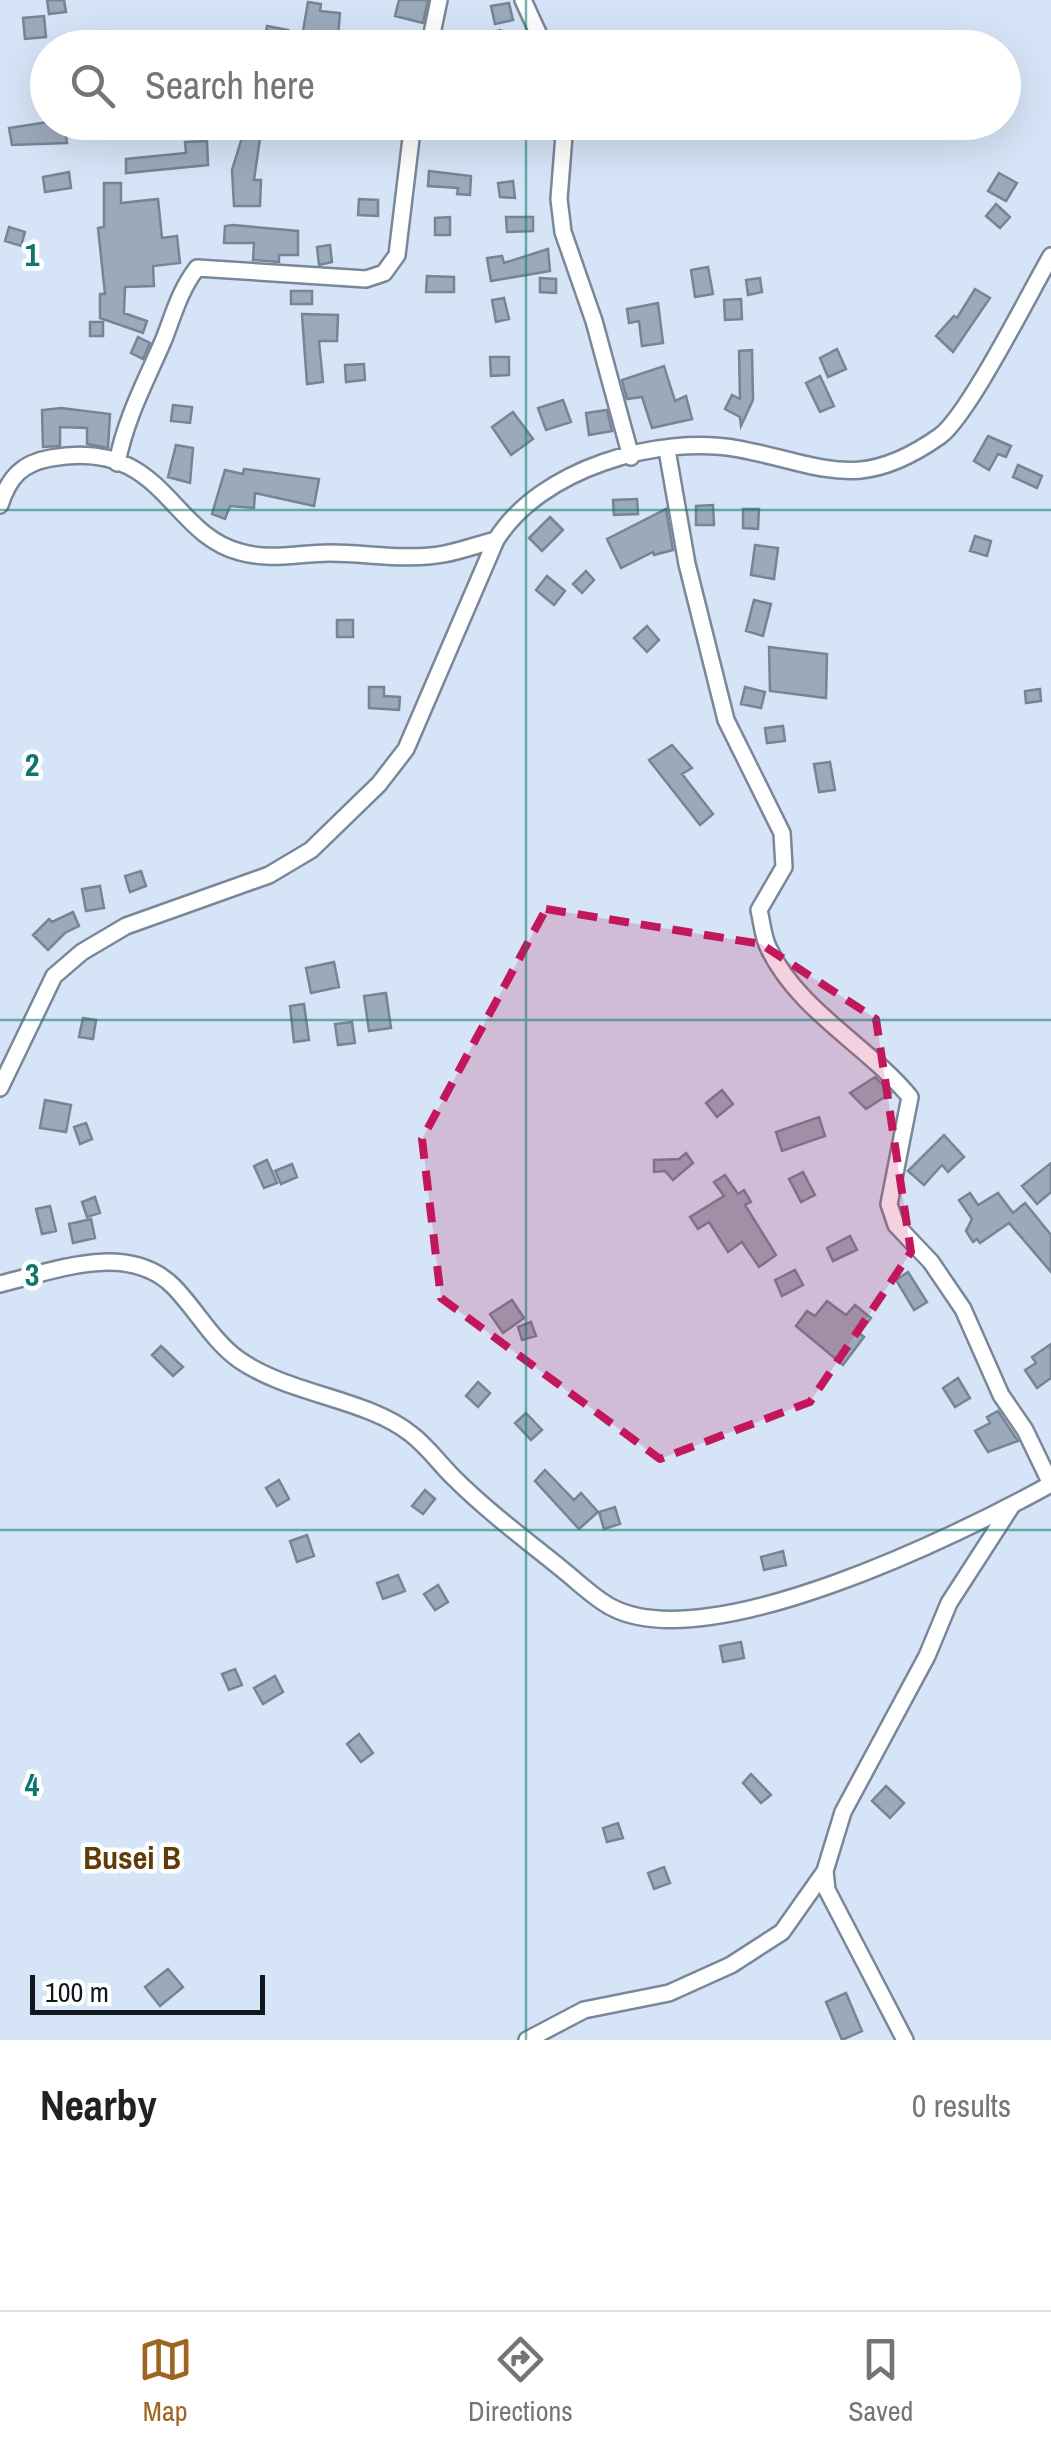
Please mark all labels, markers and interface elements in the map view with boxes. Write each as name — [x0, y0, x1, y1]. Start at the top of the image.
search box — [30, 30, 1021, 140]
icon: search — [65, 58, 120, 113]
text: Search here — [145, 60, 315, 111]
text: 1 — [25, 233, 40, 276]
text: 2 — [25, 743, 39, 786]
text: 3 — [25, 1253, 39, 1296]
text: 4 — [25, 1763, 40, 1806]
district label: Busei B — [83, 1836, 181, 1879]
scale bar — [30, 1970, 265, 2014]
text: 100 m — [45, 1973, 109, 2011]
text: Nearby — [40, 2077, 157, 2133]
text: 0 results — [912, 2084, 1011, 2127]
tab: Map — [138, 2332, 193, 2430]
tab: Directions — [468, 2332, 573, 2430]
tab: Saved — [848, 2332, 913, 2430]

